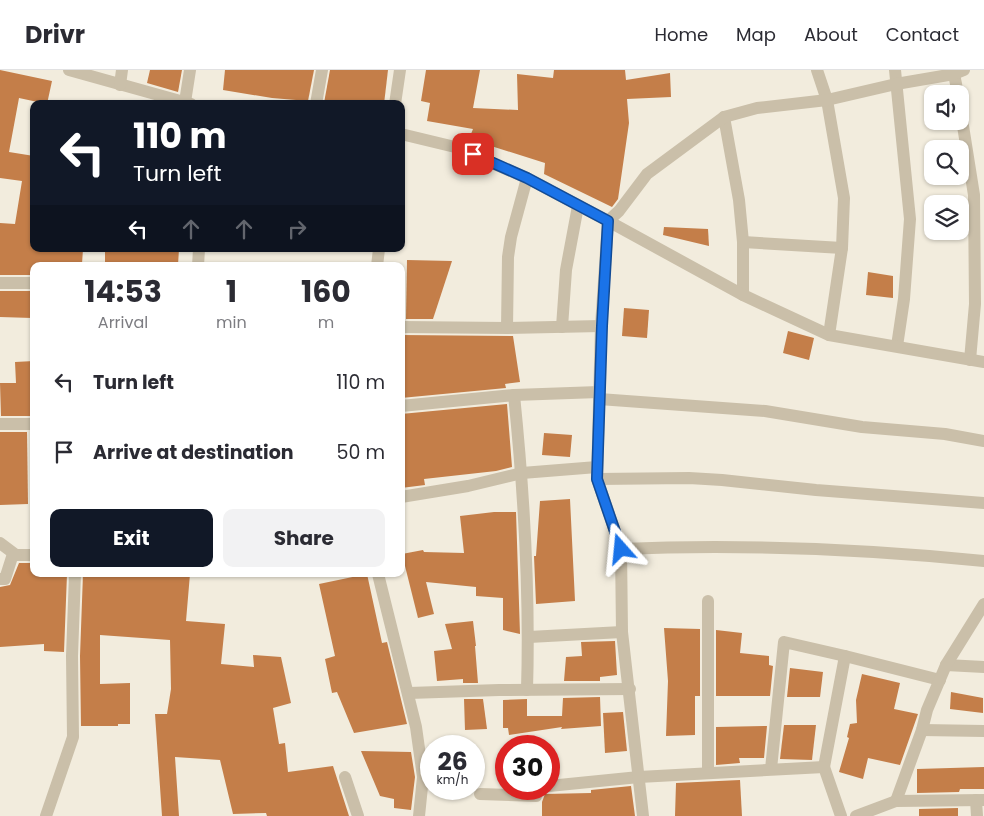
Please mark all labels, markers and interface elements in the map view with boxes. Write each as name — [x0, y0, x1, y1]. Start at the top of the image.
text: Drivr — [25, 18, 85, 51]
text: Home — [654, 22, 708, 47]
text: Map — [736, 22, 776, 47]
text: About — [804, 22, 858, 47]
text: Contact — [886, 22, 959, 47]
map controls — [924, 85, 969, 240]
button: sound — [924, 85, 969, 130]
text: 110 m — [133, 111, 227, 160]
icon: left — [50, 120, 115, 185]
pin — [452, 133, 494, 175]
icon: arrive — [459, 140, 487, 168]
button: search — [924, 140, 969, 185]
text: Turn left — [133, 158, 221, 189]
button: layers — [924, 195, 969, 240]
icon: left — [124, 215, 152, 243]
icon: ahead — [177, 215, 205, 243]
icon: ahead — [230, 215, 258, 243]
icon: right — [283, 215, 311, 243]
text: 14:53 — [84, 270, 162, 313]
text: 1 — [226, 270, 237, 313]
text: 160 — [301, 270, 351, 313]
text: Arrival — [98, 311, 148, 334]
text: min — [216, 311, 247, 334]
text: m — [318, 311, 334, 334]
icon: left — [50, 368, 78, 396]
text: Turn left — [93, 369, 174, 396]
text: 110 m — [336, 369, 385, 396]
icon: arrive — [50, 438, 78, 466]
text: Arrive at destination — [93, 439, 294, 466]
text: 50 m — [336, 439, 385, 466]
button: Exit — [50, 509, 213, 567]
button: Share — [223, 509, 385, 567]
position arrow — [594, 522, 646, 574]
speed limit sign: 30 — [495, 735, 560, 800]
text: 26 — [437, 744, 468, 779]
text: km/h — [437, 771, 468, 788]

